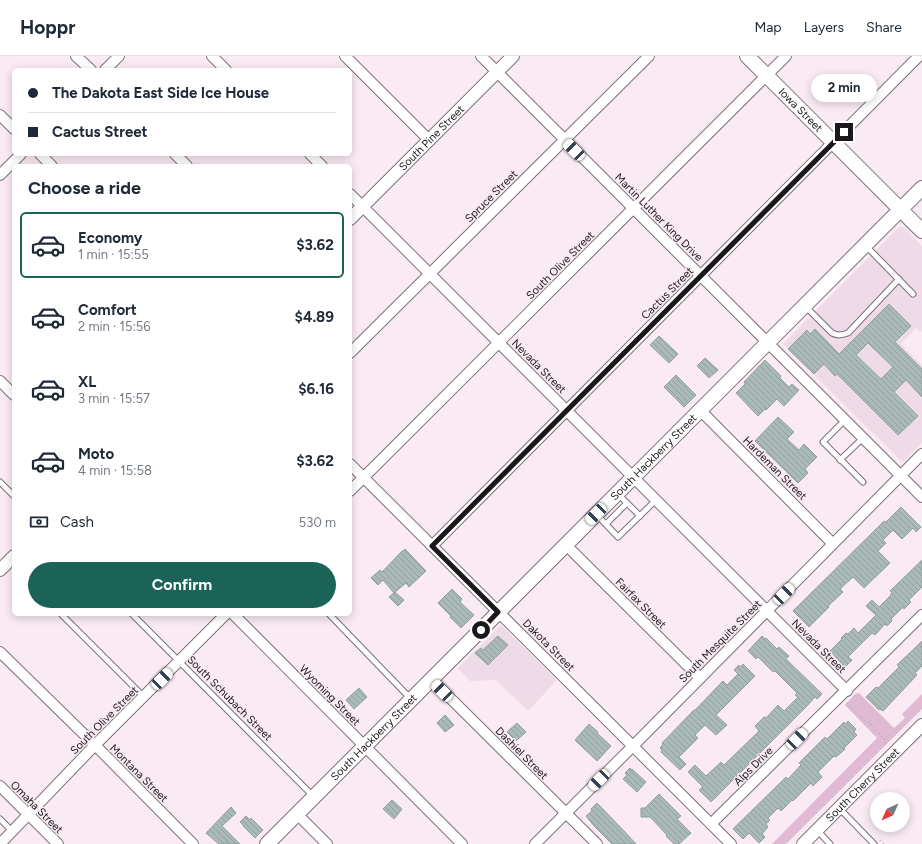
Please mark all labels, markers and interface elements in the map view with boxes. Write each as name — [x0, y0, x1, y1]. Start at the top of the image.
text: Hoppr — [20, 16, 75, 39]
text: Map — [754, 19, 782, 36]
text: Layers — [804, 19, 844, 36]
text: Share — [866, 19, 902, 36]
callout: 2 min — [811, 74, 877, 102]
text: 2 min — [828, 80, 860, 95]
text: The Dakota East Side Ice House — [52, 84, 269, 102]
street label: Iowa Street — [776, 85, 825, 135]
street label: South Pine Street — [396, 103, 467, 173]
text: Cactus Street — [52, 123, 148, 141]
route end — [835, 123, 853, 141]
car — [561, 137, 587, 163]
street label: Spruce Street — [463, 168, 520, 225]
street label: Martin Luther King Drive — [612, 171, 705, 264]
text: Choose a ride — [28, 177, 141, 199]
icon: car — [30, 227, 66, 263]
text: Economy — [78, 229, 143, 247]
street label: South Olive Street — [524, 229, 597, 302]
text: $3.62 — [296, 236, 334, 254]
text: 1 min · 15:55 — [78, 247, 149, 262]
street label: Cactus Street — [639, 265, 696, 322]
icon: car — [30, 299, 66, 335]
text: Comfort — [78, 301, 137, 319]
text: $4.89 — [295, 308, 334, 326]
text: 2 min · 15:56 — [78, 319, 151, 334]
street label: Nevada Street — [509, 337, 568, 396]
icon: car — [30, 371, 66, 407]
text: XL — [78, 373, 96, 391]
text: $6.16 — [298, 380, 334, 398]
text: 3 min · 15:57 — [78, 391, 150, 406]
street label: South Hackberry Street — [608, 411, 700, 503]
street label: Hardeman Street — [740, 434, 809, 503]
icon: car — [30, 443, 66, 479]
text: Moto — [78, 445, 114, 463]
text: $3.62 — [296, 452, 334, 470]
text: 4 min · 15:58 — [78, 463, 152, 478]
car — [583, 501, 609, 527]
icon: cash — [28, 511, 50, 533]
text: Cash — [60, 513, 94, 531]
text: 530 m — [299, 515, 336, 530]
button: Confirm — [28, 562, 336, 608]
street label: Fairfax Street — [613, 575, 669, 631]
car — [771, 581, 797, 607]
street label: South Mesquite Street — [676, 597, 764, 685]
street label: Dakota Street — [520, 617, 577, 674]
street label: Nevada Street — [789, 617, 848, 676]
route start — [472, 621, 490, 639]
street label: South Schubach Street — [184, 653, 275, 744]
street label: Wyoming Street — [297, 662, 363, 728]
car — [149, 666, 175, 692]
car — [429, 678, 455, 704]
street label: South Olive Street — [68, 684, 141, 757]
street label: South Hackberry Street — [328, 692, 420, 783]
street label: Dashiel Street — [493, 724, 551, 782]
car — [784, 726, 810, 752]
street label: Montana Street — [107, 742, 170, 805]
street label: Alps Drive — [731, 744, 776, 789]
street label: South Cherry Street — [823, 745, 902, 825]
car — [586, 767, 612, 793]
street label: Omaha Street — [8, 778, 66, 836]
north arrow — [870, 792, 910, 832]
map controls — [870, 792, 910, 832]

